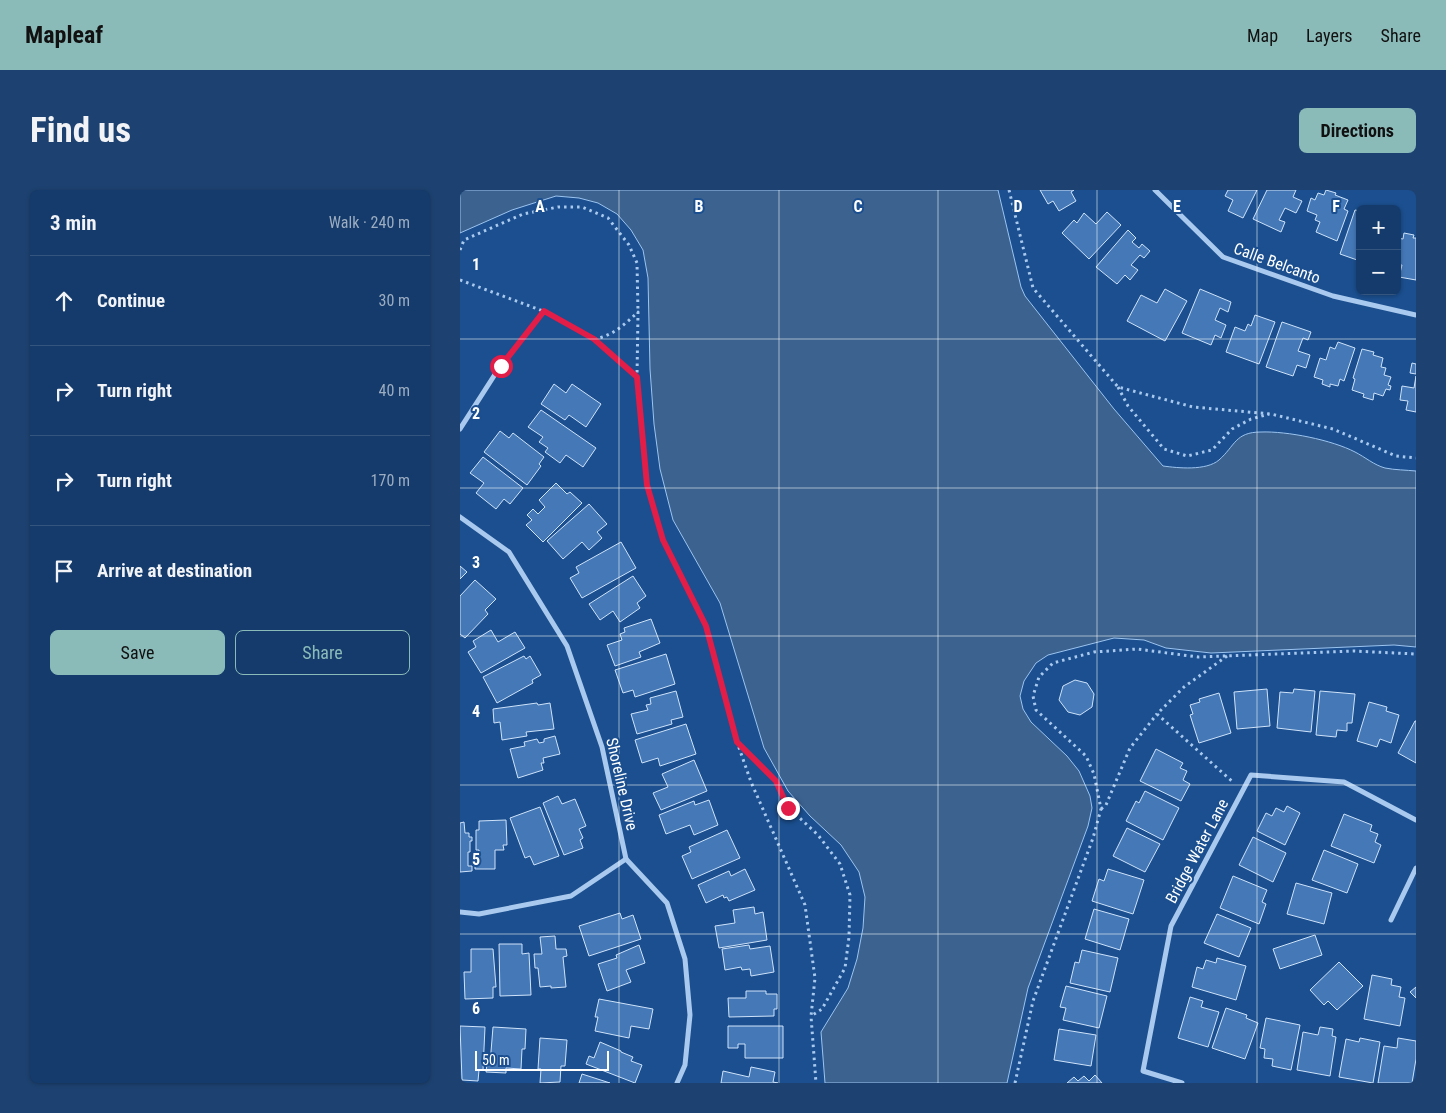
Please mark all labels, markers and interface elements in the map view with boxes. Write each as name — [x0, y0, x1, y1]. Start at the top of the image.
text: Mapleaf — [25, 21, 103, 49]
text: Map — [1247, 25, 1278, 46]
text: Layers — [1306, 25, 1353, 46]
text: Share — [1381, 25, 1421, 46]
button: Directions — [1299, 108, 1416, 153]
text: Find us — [30, 110, 131, 151]
text: A — [535, 197, 545, 216]
text: B — [695, 197, 704, 216]
text: C — [853, 197, 863, 216]
text: D — [1013, 197, 1023, 216]
text: E — [1173, 197, 1181, 216]
text: F — [1332, 197, 1340, 216]
map controls — [1356, 205, 1401, 295]
button: + — [1356, 205, 1401, 250]
text: 3 min — [50, 211, 97, 235]
text: Walk · 240 m — [329, 213, 410, 232]
street label: Calle Belcanto — [1231, 239, 1323, 287]
button: − — [1356, 250, 1401, 295]
text: 1 — [472, 255, 480, 274]
icon: ahead — [50, 287, 78, 315]
text: Continue — [97, 289, 165, 312]
text: 30 m — [378, 291, 410, 310]
route start — [490, 355, 513, 378]
icon: right — [50, 377, 78, 405]
text: Turn right — [97, 379, 172, 402]
text: 40 m — [378, 381, 410, 400]
text: 2 — [472, 404, 480, 423]
icon: right — [50, 467, 78, 495]
text: Turn right — [97, 469, 172, 492]
text: 170 m — [371, 471, 410, 490]
text: 3 — [472, 553, 480, 572]
icon: arrive — [50, 557, 78, 585]
text: Arrive at destination — [97, 559, 252, 582]
button: Save — [50, 630, 225, 675]
button: Share — [235, 630, 410, 675]
text: 4 — [472, 702, 480, 721]
street label: Shoreline Drive — [602, 736, 642, 832]
street label: Bridge Water Lane — [1162, 796, 1232, 906]
route end — [777, 797, 800, 820]
text: 5 — [472, 850, 480, 869]
text: 6 — [472, 999, 480, 1018]
scale bar — [475, 1048, 609, 1071]
text: 50 m — [482, 1052, 510, 1068]

